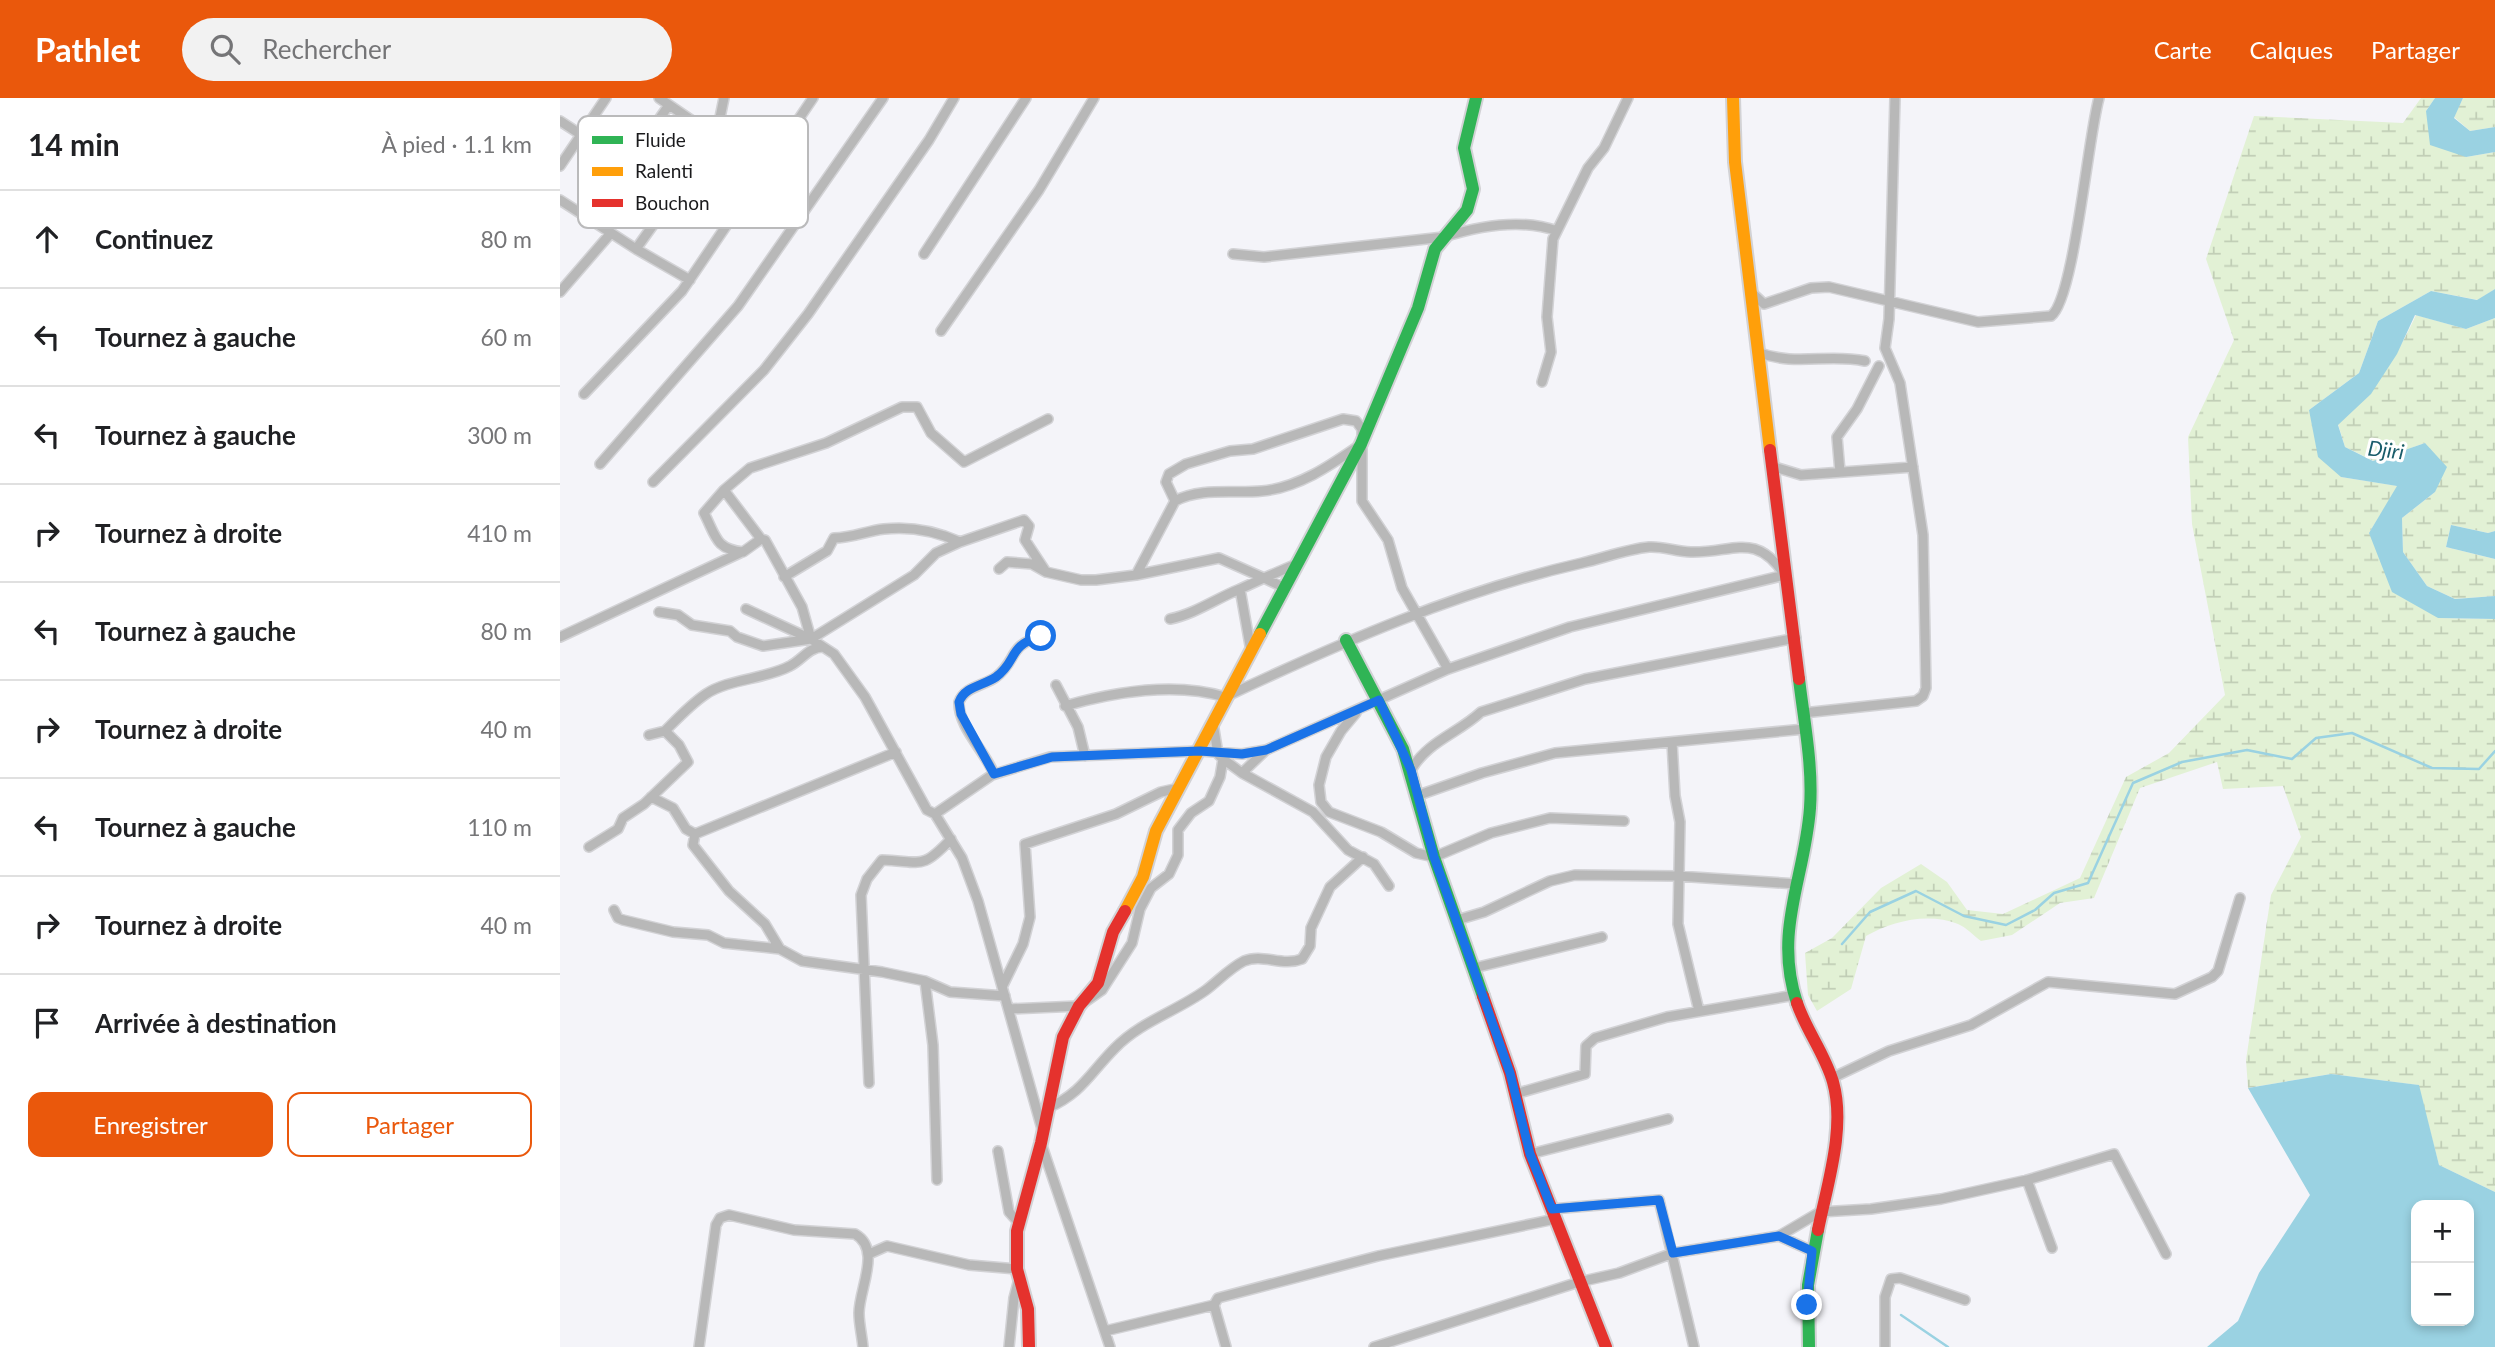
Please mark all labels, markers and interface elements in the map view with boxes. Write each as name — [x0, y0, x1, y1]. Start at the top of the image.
search box — [182, 18, 672, 81]
text: Pathlet — [35, 29, 140, 69]
icon: search — [206, 30, 244, 68]
text: Rechercher — [262, 33, 391, 65]
text: Carte — [2154, 35, 2212, 64]
text: Calques — [2250, 35, 2333, 64]
text: Partager — [2371, 35, 2460, 64]
legend — [578, 116, 808, 228]
text: 14 min — [28, 126, 120, 162]
text: Fluide — [635, 128, 686, 151]
text: À pied · 1.1 km — [382, 130, 532, 158]
text: Ralenti — [635, 159, 693, 182]
text: Bouchon — [635, 191, 710, 214]
icon: ahead — [28, 220, 66, 258]
text: Continuez — [95, 223, 213, 255]
text: 80 m — [481, 225, 532, 253]
icon: left — [28, 318, 66, 356]
text: Tournez à gauche — [95, 321, 296, 353]
text: 60 m — [481, 323, 532, 351]
icon: left — [28, 416, 66, 454]
text: Tournez à gauche — [95, 419, 296, 451]
text: 300 m — [467, 421, 532, 449]
water label: Djiri — [2366, 434, 2406, 464]
icon: right — [28, 514, 66, 552]
text: Tournez à droite — [95, 517, 282, 549]
text: 410 m — [467, 519, 532, 547]
icon: left — [28, 612, 66, 650]
text: Tournez à gauche — [95, 615, 296, 647]
text: 80 m — [481, 617, 532, 645]
route start — [1025, 620, 1056, 651]
icon: right — [28, 710, 66, 748]
text: Tournez à droite — [95, 713, 282, 745]
text: 40 m — [481, 715, 532, 743]
icon: left — [28, 808, 66, 846]
text: Tournez à gauche — [95, 811, 296, 843]
text: 110 m — [467, 813, 532, 841]
icon: right — [28, 906, 66, 944]
text: Tournez à droite — [95, 909, 282, 941]
text: 40 m — [481, 911, 532, 939]
icon: arrive — [28, 1004, 66, 1042]
text: Arrivée à destination — [95, 1007, 337, 1039]
button: Enregistrer — [28, 1092, 273, 1157]
button: Partager — [287, 1092, 532, 1157]
map controls — [2411, 1200, 2474, 1326]
button: + — [2411, 1200, 2474, 1263]
button: − — [2411, 1263, 2474, 1326]
route end — [1791, 1289, 1822, 1320]

